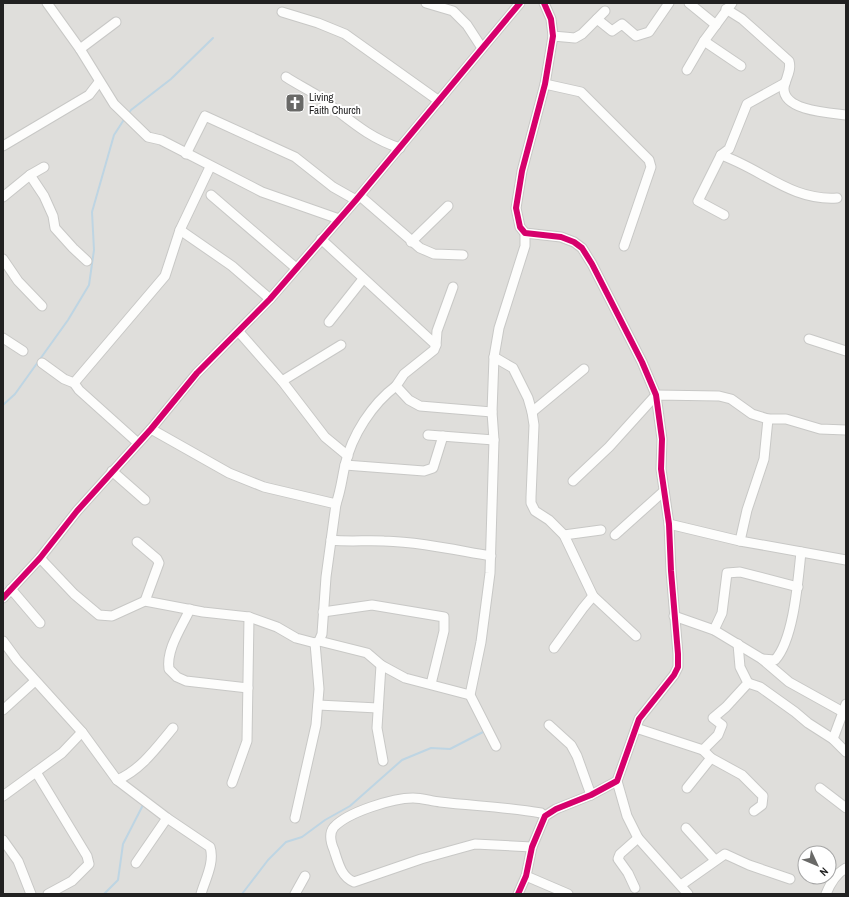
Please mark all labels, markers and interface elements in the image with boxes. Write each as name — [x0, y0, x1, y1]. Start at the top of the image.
place label: Living Faith Church — [309, 90, 361, 117]
church icon: Living Faith Church — [284, 92, 306, 114]
north arrow — [797, 845, 837, 885]
text: N — [817, 865, 831, 879]

